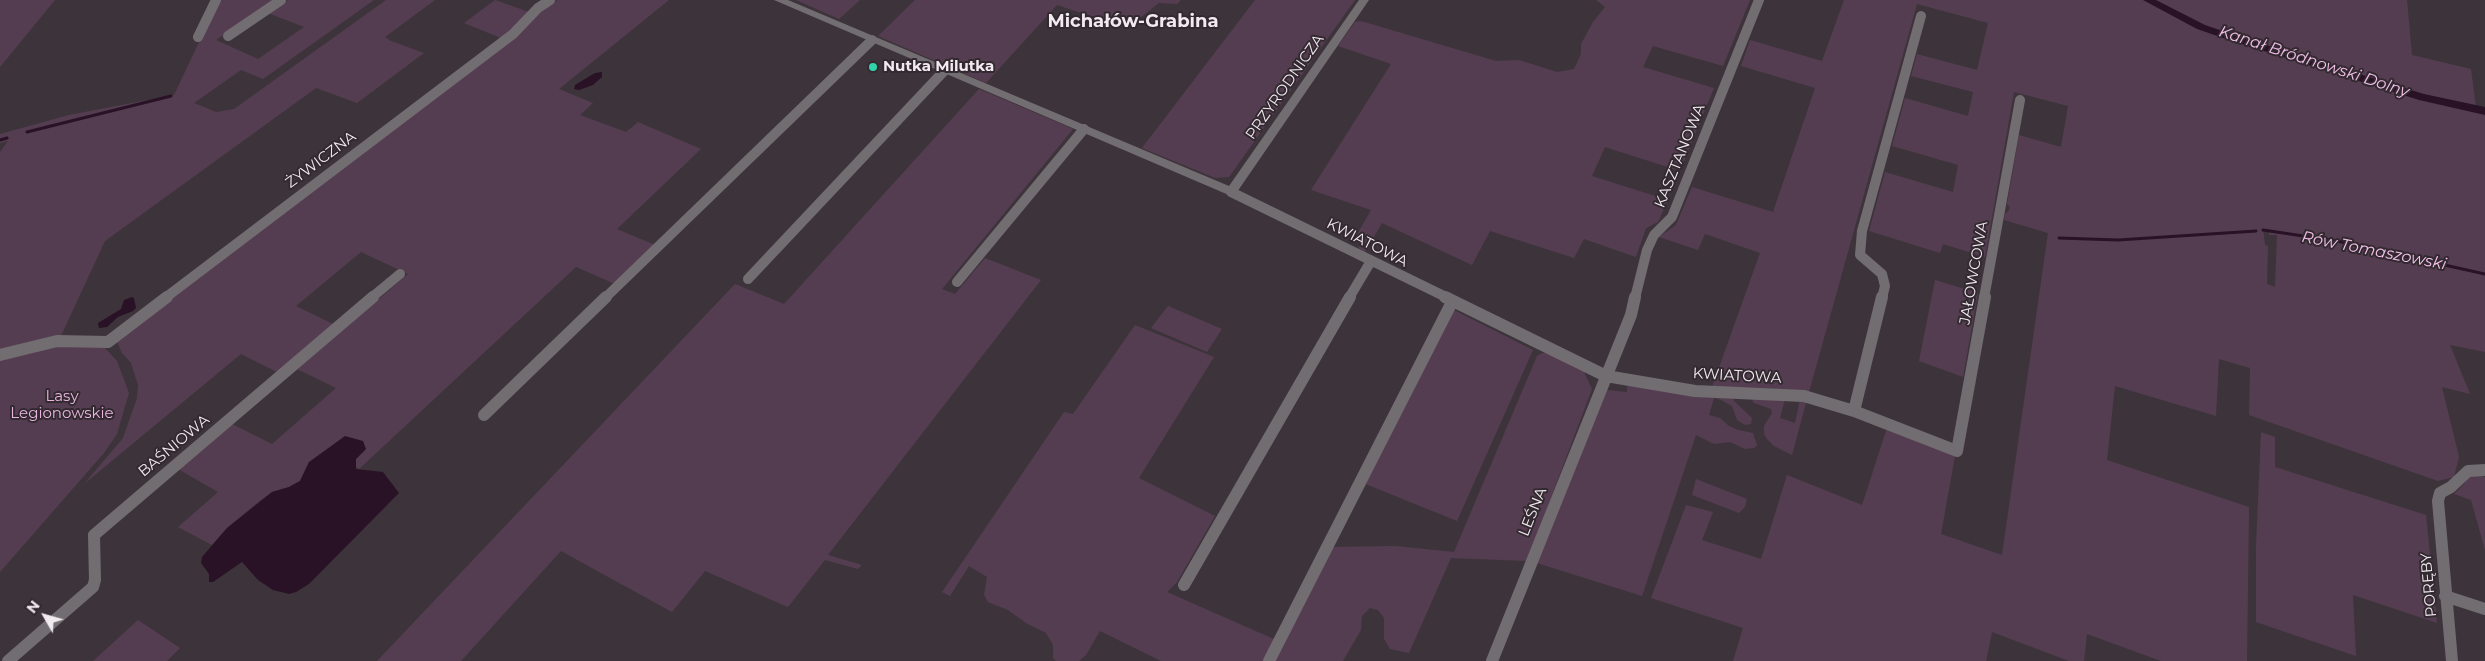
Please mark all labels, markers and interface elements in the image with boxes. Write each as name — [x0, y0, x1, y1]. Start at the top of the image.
district label: Michałów-Grabina — [1047, 11, 1219, 33]
water label: Kanał Bródnowski Dolny — [2217, 22, 2411, 102]
street label: PRZYRODNICZA — [1242, 31, 1328, 143]
place label: Nutka Milutka — [883, 58, 994, 76]
marker: Nutka Milutka — [867, 61, 879, 73]
street label: KASZTANOWA — [1651, 102, 1709, 210]
street label: ŻYWICZNA — [282, 128, 360, 192]
street label: KWIATOWA — [1323, 215, 1411, 271]
street label: JAŁOWCOWA — [1956, 220, 1992, 326]
water label: Rów Tomaszowski — [2300, 228, 2448, 274]
street label: KWIATOWA — [1692, 365, 1782, 387]
park label: Lasy Legionowskie — [10, 388, 114, 423]
street label: BAŚNIOWA — [135, 411, 213, 481]
street label: LEŚNA — [1515, 485, 1551, 539]
street label: PORĘBY — [2417, 552, 2441, 618]
north arrow — [20, 591, 70, 641]
text: N — [23, 597, 44, 617]

